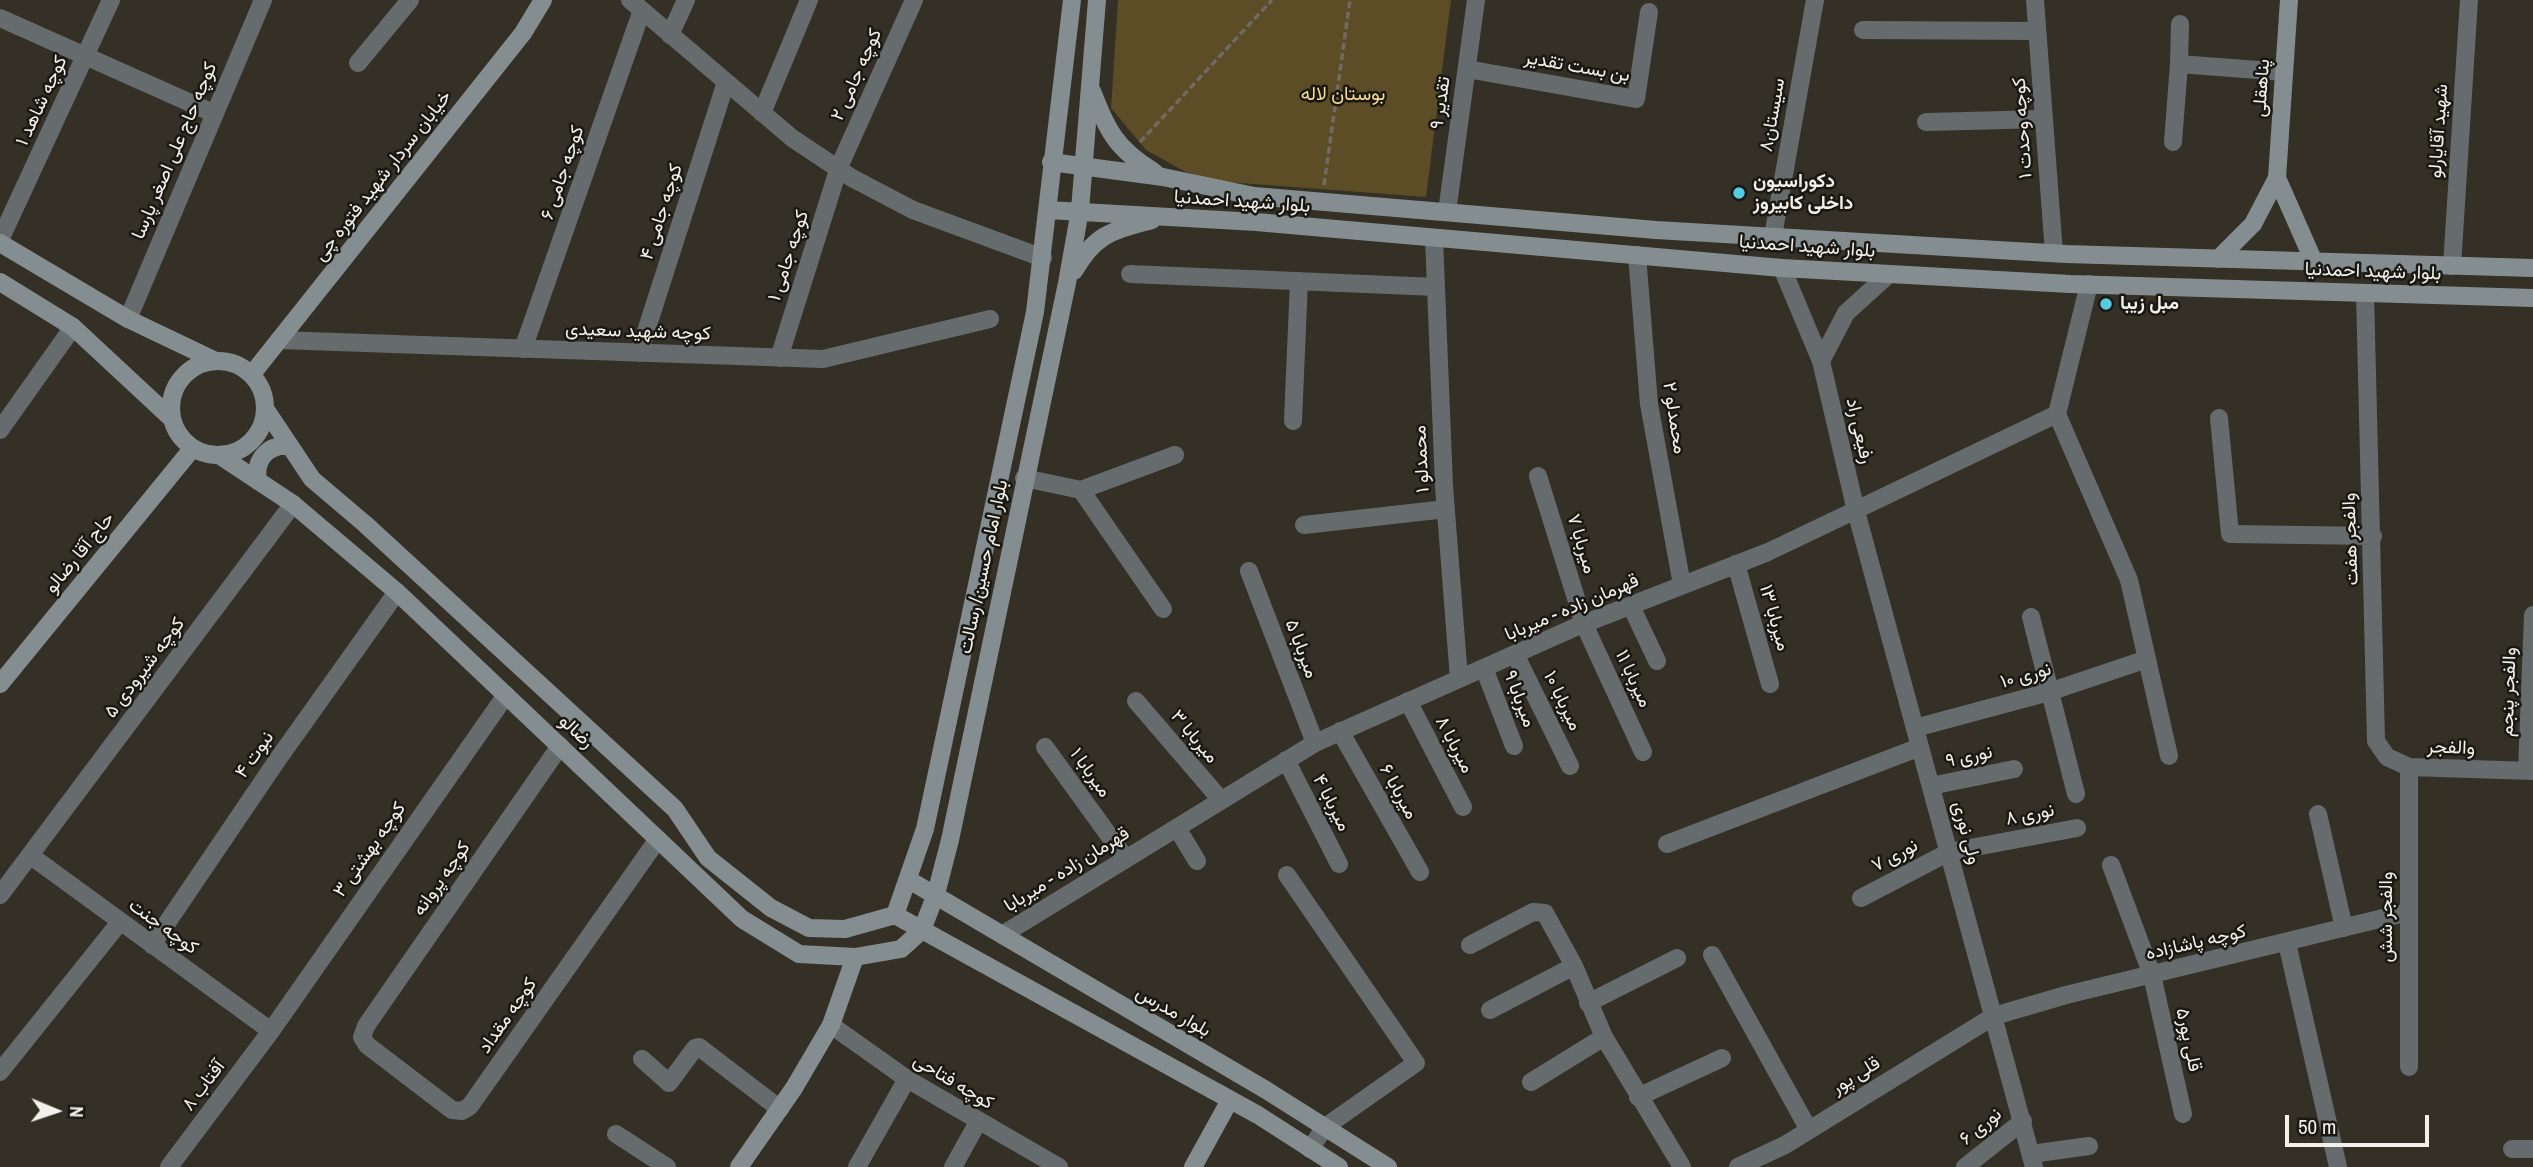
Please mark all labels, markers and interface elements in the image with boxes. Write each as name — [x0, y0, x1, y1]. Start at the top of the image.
street label: کوچه جامی ۲ — [827, 25, 887, 125]
street label: بن بست تقدیر — [1522, 46, 1632, 88]
street label: کوچه شاهد ۱ — [11, 52, 73, 150]
street label: پناهقلی — [2249, 58, 2275, 118]
street label: کوچه حاج علی اصغر پارسا — [127, 59, 223, 243]
street label: ۹ تقدیر — [1426, 75, 1456, 131]
street label: سیستان۸ — [1755, 76, 1791, 154]
street label: کوچه وحدت ۱ — [2008, 77, 2038, 179]
street label: شهید آقایارلو — [2424, 83, 2454, 179]
park label: بوستان لاله — [1301, 84, 1385, 106]
street label: خیابان سردار شهید فتوره چی — [309, 86, 457, 266]
street label: کوچه جامی ۶ — [536, 123, 590, 223]
street label: کوچه جامی ۴ — [636, 161, 688, 263]
place label: دکوراسیون داخلی کابیروز — [1753, 171, 1853, 215]
marker: دکوراسیون داخلی کابیروز — [1731, 185, 1747, 201]
street label: بلوار شهید احمدنیا — [1173, 186, 1311, 218]
street label: کوچه جامی ۱ — [764, 208, 814, 304]
street label: بلوار شهید احمدنیا — [1738, 231, 1876, 263]
street label: بلوار شهید احمدنیا — [2304, 258, 2442, 286]
place label: مبل زیبا — [2120, 293, 2179, 315]
marker: مبل زیبا — [2098, 296, 2114, 312]
street label: کوچه شهید سعیدی — [565, 318, 711, 346]
street label: محمدلو ۲ — [1657, 381, 1691, 455]
street label: رفیعی راد — [1840, 396, 1878, 466]
street label: محمدلو ۱ — [1409, 425, 1435, 493]
street label: بلوار امام حسین/ رسالت — [954, 478, 1014, 656]
street label: والفجر هفت — [2338, 492, 2364, 586]
street label: حاج آقا رضالو — [40, 508, 120, 598]
street label: میربابا ۷ — [1561, 511, 1601, 577]
street label: قهرمان زاده - میربابا — [1502, 569, 1642, 647]
street label: میربابا ۱۳ — [1754, 582, 1794, 654]
street label: کوچه شیرودی ۵ — [100, 613, 190, 723]
street label: میربابا ۵ — [1279, 616, 1323, 682]
street label: میربابا ۱۱ — [1610, 647, 1656, 711]
street label: والفجر پنجم — [2496, 647, 2522, 737]
street label: نوری ۱۰ — [1998, 658, 2054, 694]
street label: میربابا ۹ — [1498, 667, 1540, 731]
street label: میربابا ۱۰ — [1538, 667, 1586, 735]
street label: میربابا ۳ — [1165, 706, 1223, 768]
street label: رضالو — [554, 710, 598, 754]
street label: میربابا ۸ — [1430, 713, 1478, 777]
street label: نبوت ۴ — [231, 727, 279, 783]
street label: والفجر — [2427, 736, 2475, 760]
street label: نوری ۹ — [1944, 741, 1994, 773]
street label: میربابا ۱ — [1064, 744, 1116, 802]
street label: میربابا ۶ — [1374, 761, 1422, 823]
street label: میربابا ۴ — [1307, 771, 1355, 835]
street label: کوچه بهشتی ۳ — [329, 798, 411, 902]
street label: ولی نوری — [1947, 799, 1985, 867]
street label: نوری ۸ — [2004, 799, 2056, 831]
street label: قهرمان زاده - میربابا — [1000, 822, 1134, 918]
street label: نوری ۷ — [1868, 834, 1922, 878]
street label: کوچه پروانه — [408, 837, 476, 921]
street label: والفجر شش — [2376, 872, 2398, 962]
street label: کوچه جنت — [124, 894, 202, 960]
street label: کوچه پاشازاده — [2144, 920, 2248, 966]
street label: کوچه مقداد — [474, 974, 542, 1058]
street label: بلوار مدرس — [1131, 981, 1215, 1043]
street label: قلی پور۵ — [2170, 1006, 2206, 1074]
street label: کوچه فتاحی — [909, 1049, 997, 1115]
street label: قلی پور — [1827, 1052, 1885, 1100]
street label: آفتاب ۸ — [178, 1056, 230, 1116]
north arrow — [21, 1076, 91, 1146]
scale bar — [2288, 1100, 2432, 1144]
street label: نوری ۶ — [1955, 1103, 2007, 1151]
text: N — [64, 1106, 90, 1118]
text: 50 m — [2298, 1112, 2336, 1141]

